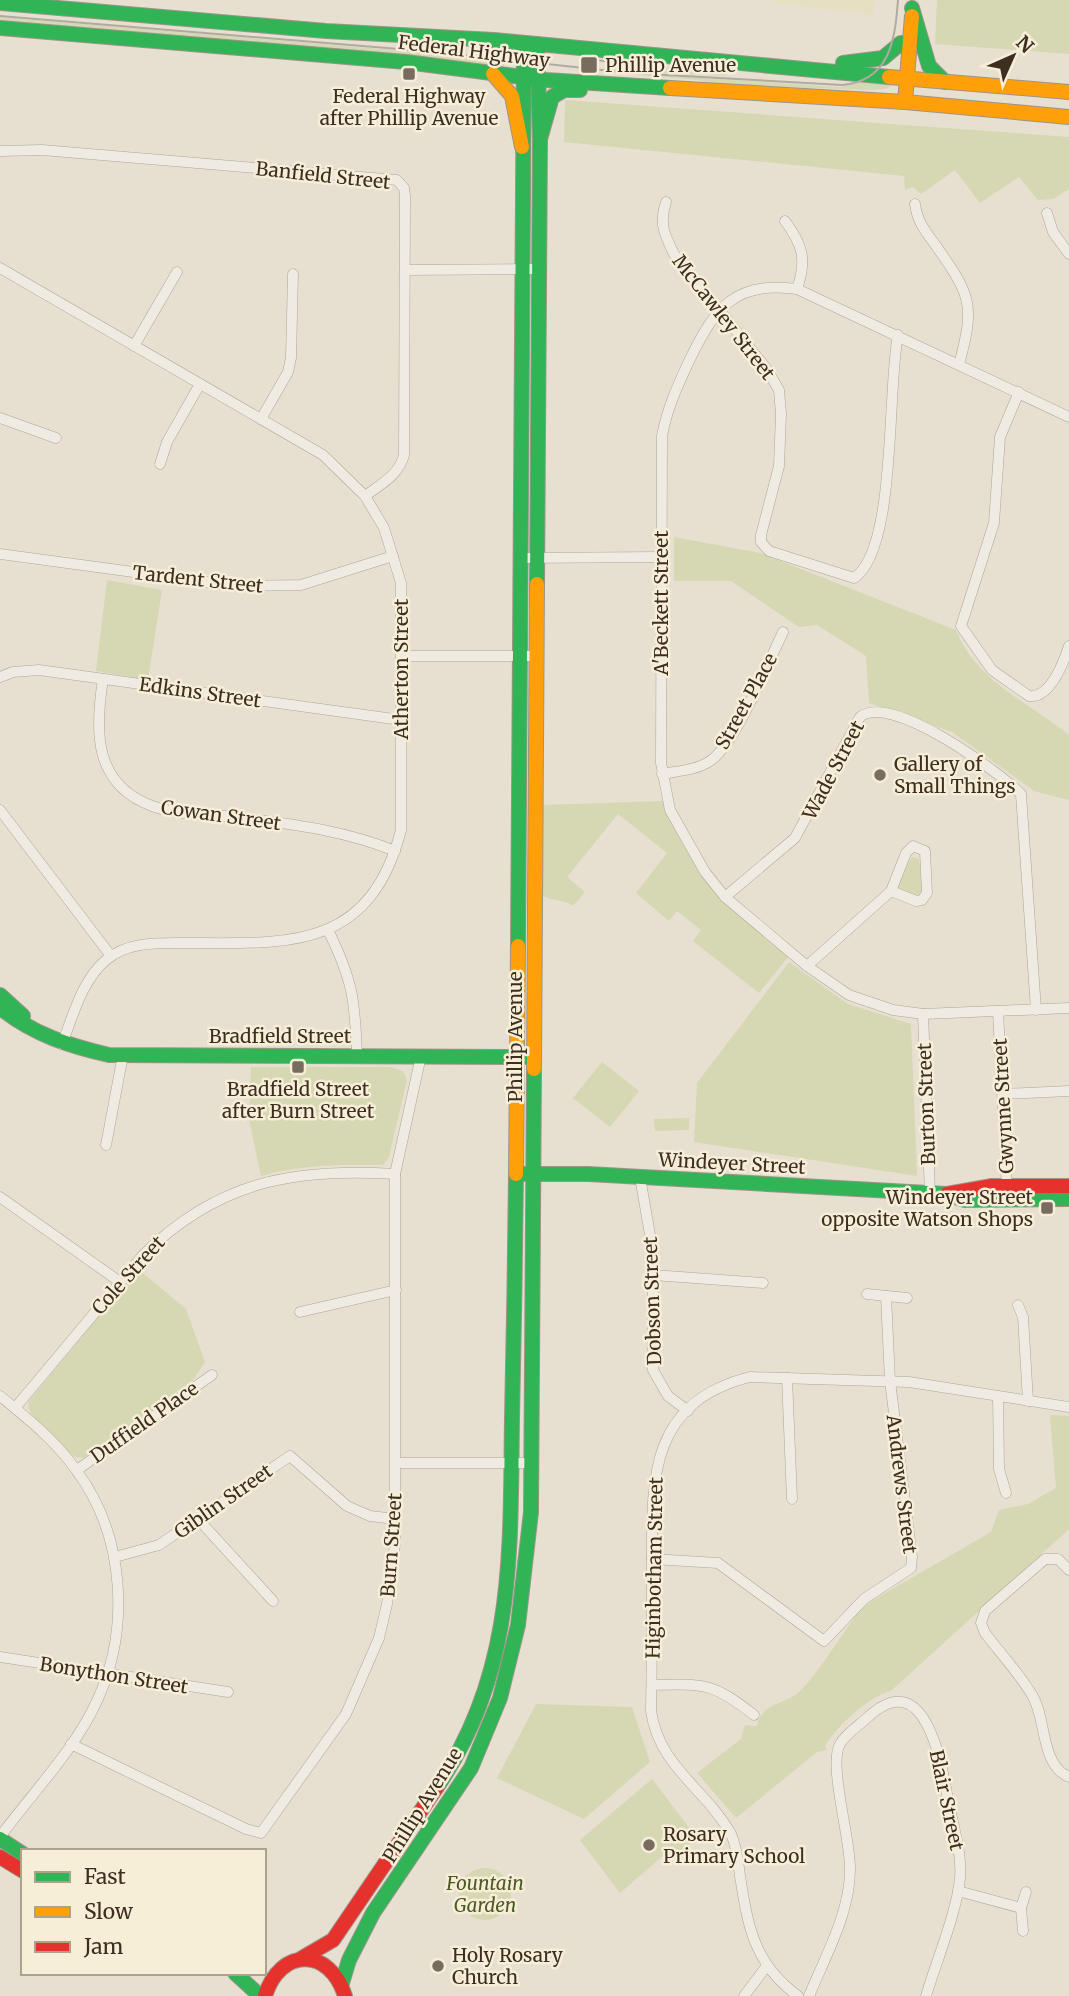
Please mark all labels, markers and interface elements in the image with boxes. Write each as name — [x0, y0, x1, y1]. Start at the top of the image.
north arrow — [978, 21, 1048, 91]
street label: Federal Highway — [397, 30, 551, 72]
text: N — [1011, 30, 1039, 58]
place label: Phillip Avenue — [605, 53, 736, 77]
marker: Phillip Avenue — [579, 55, 599, 75]
marker: Federal Highway after Phillip Avenue — [401, 66, 417, 82]
place label: Federal Highway after Phillip Avenue — [320, 84, 498, 130]
street label: Banfield Street — [254, 156, 392, 194]
street label: McCawley Street — [668, 250, 781, 385]
street label: A'Beckett Street — [649, 530, 673, 677]
street label: Tardent Street — [132, 560, 265, 598]
street label: Atherton Street — [389, 598, 413, 740]
street label: Street Place — [710, 649, 782, 753]
street label: Edkins Street — [138, 672, 263, 713]
street label: Wade Street — [796, 716, 869, 825]
place label: Gallery of Small Things — [894, 752, 1016, 798]
marker: Gallery of Small Things — [872, 767, 888, 783]
street label: Cowan Street — [159, 795, 283, 835]
street label: Phillip Avenue — [503, 971, 527, 1103]
street label: Bradfield Street — [209, 1024, 352, 1048]
street label: Gwynne Street — [987, 1037, 1019, 1174]
street label: Burton Street — [912, 1042, 940, 1166]
marker: Bradfield Street after Burn Street — [290, 1059, 306, 1075]
place label: Bradfield Street after Burn Street — [222, 1077, 375, 1123]
street label: Windeyer Street — [657, 1147, 807, 1179]
place label: Windeyer Street opposite Watson Shops — [821, 1185, 1034, 1231]
marker: Windeyer Street opposite Watson Shops — [1039, 1200, 1055, 1216]
street label: Cole Street — [86, 1230, 170, 1319]
street label: Dobson Street — [638, 1236, 666, 1366]
street label: Duffield Place — [85, 1376, 203, 1468]
street label: Andrews Street — [881, 1412, 923, 1556]
street label: Giblin Street — [169, 1458, 277, 1544]
street label: Higinbotham Street — [640, 1476, 668, 1659]
street label: Burn Street — [375, 1491, 407, 1598]
street label: Bonython Street — [38, 1651, 190, 1699]
street label: Phillip Avenue — [377, 1743, 467, 1867]
street label: Blair Street — [925, 1747, 969, 1853]
place label: Rosary Primary School — [663, 1822, 805, 1868]
marker: Rosary Primary School — [641, 1837, 657, 1853]
legend — [21, 1849, 266, 1975]
text: Fast — [84, 1863, 126, 1890]
park label: Fountain Garden — [445, 1871, 524, 1917]
text: Slow — [84, 1898, 133, 1925]
text: Jam — [83, 1933, 123, 1960]
place label: Holy Rosary Church — [452, 1943, 563, 1989]
marker: Holy Rosary Church — [430, 1958, 446, 1974]

